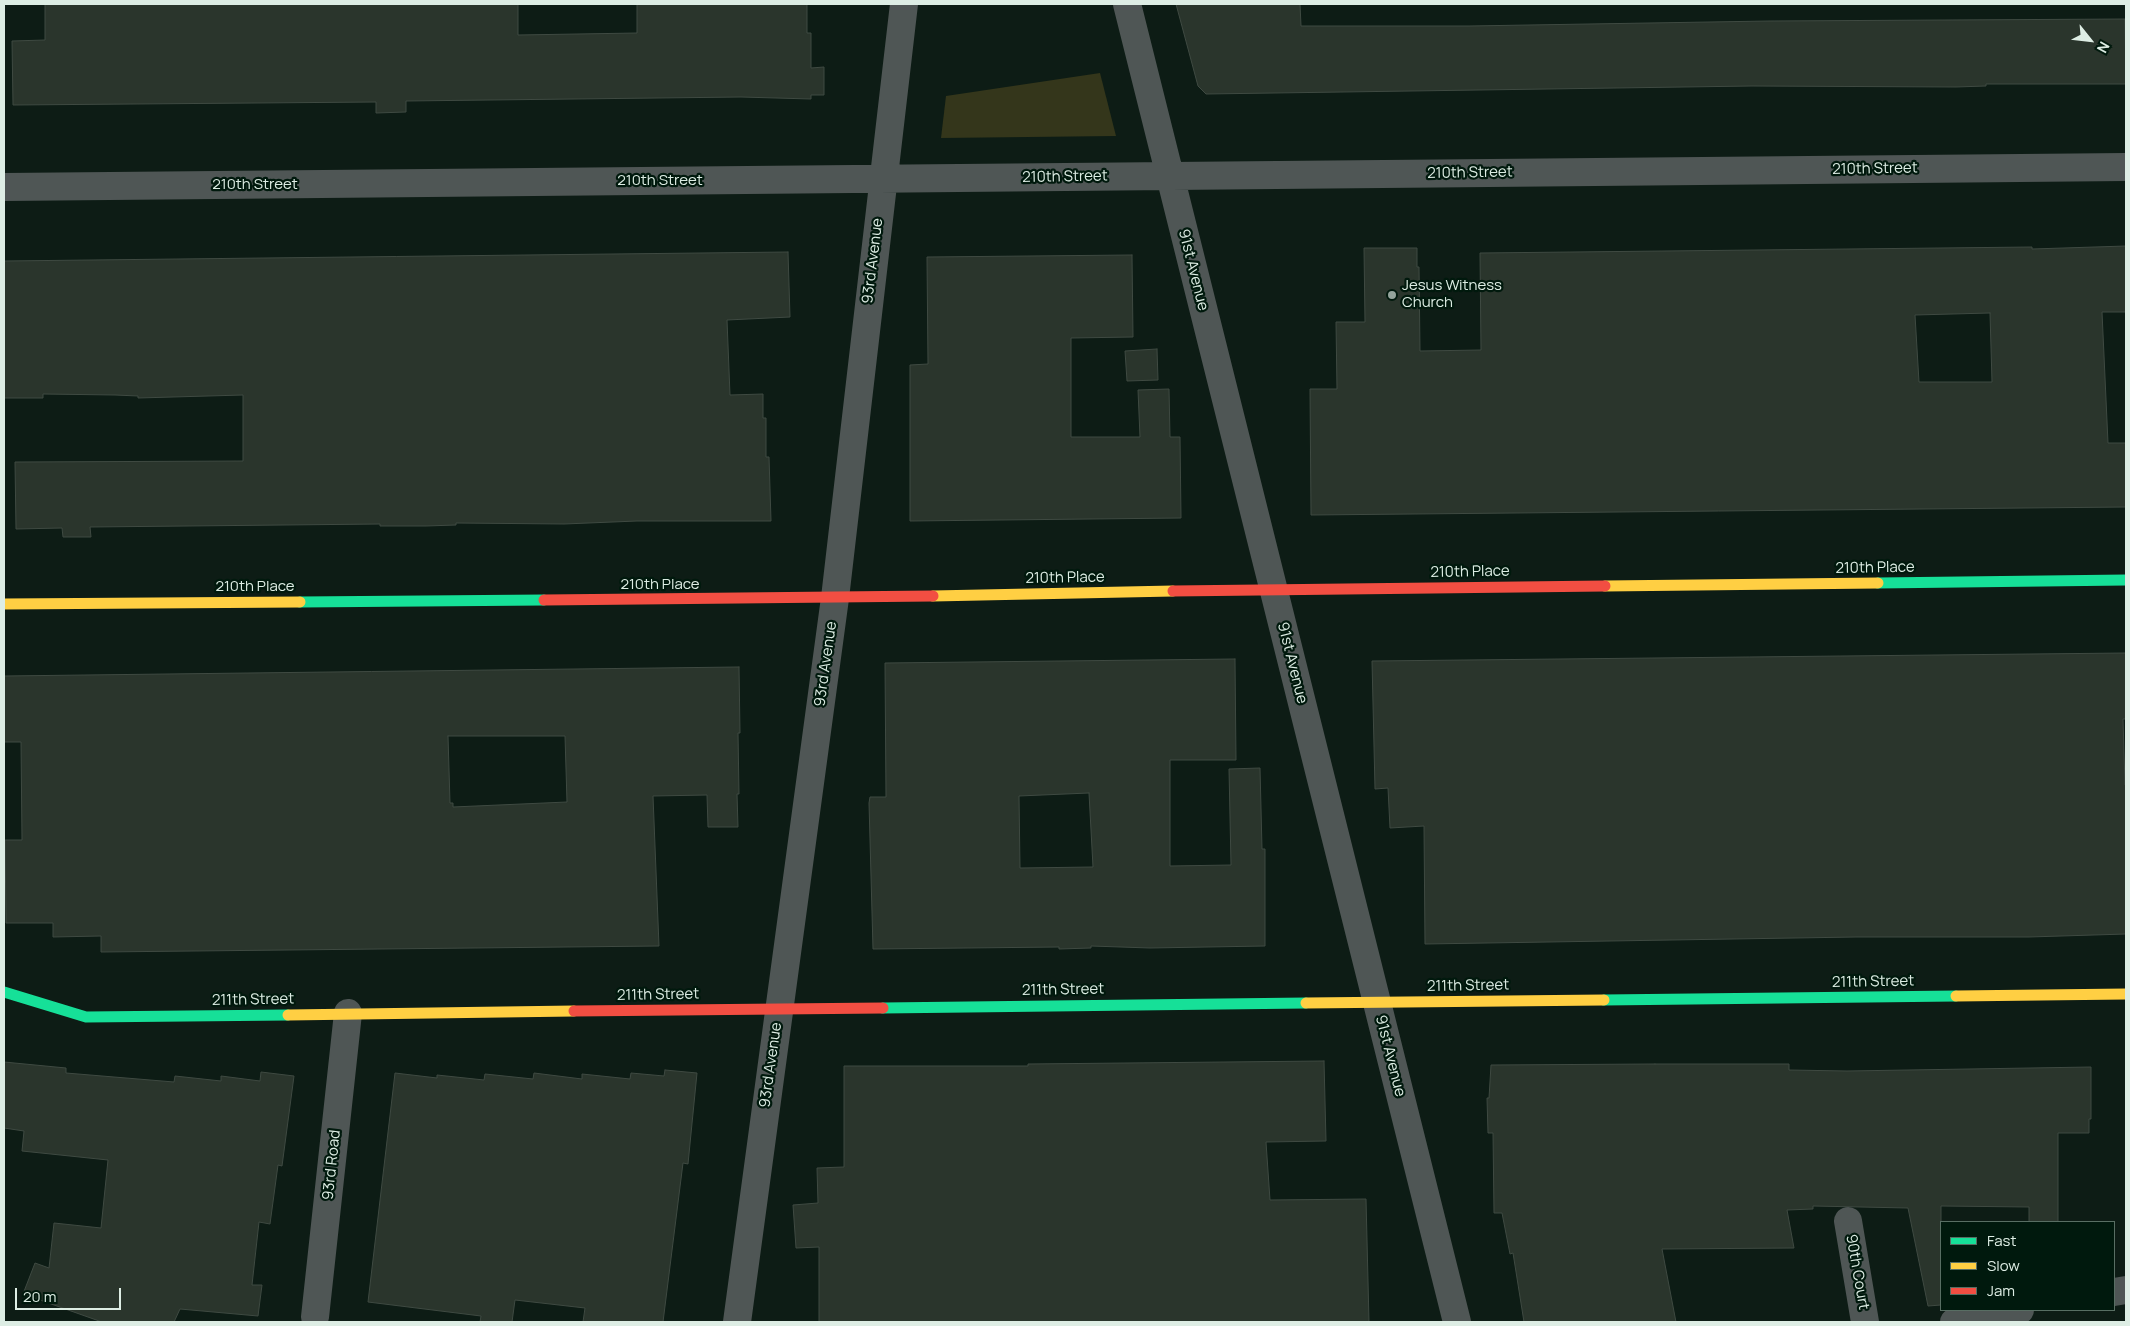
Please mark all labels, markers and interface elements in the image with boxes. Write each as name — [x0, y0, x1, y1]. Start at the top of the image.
north arrow — [2065, 15, 2115, 65]
text: N — [2093, 39, 2114, 57]
street label: 210th Street — [1832, 159, 1918, 179]
street label: 210th Street — [1427, 163, 1513, 183]
street label: 210th Street — [1022, 167, 1108, 187]
street label: 210th Street — [617, 172, 703, 190]
street label: 210th Street — [212, 176, 298, 194]
street label: 93rd Avenue — [859, 217, 887, 305]
street label: 91st Avenue — [1174, 227, 1212, 313]
place label: Jesus Witness Church — [1402, 277, 1502, 312]
marker: Jesus Witness Church — [1386, 289, 1398, 301]
street label: 210th Place — [1835, 558, 1915, 578]
street label: 210th Place — [1430, 562, 1510, 582]
street label: 210th Place — [1025, 568, 1105, 588]
street label: 210th Place — [620, 576, 700, 594]
street label: 210th Place — [215, 578, 295, 596]
street label: 93rd Avenue — [811, 620, 841, 708]
street label: 91st Avenue — [1273, 620, 1311, 706]
street label: 211th Street — [1832, 972, 1914, 992]
street label: 211th Street — [1427, 976, 1509, 996]
street label: 211th Street — [1022, 980, 1104, 1000]
street label: 211th Street — [617, 985, 699, 1005]
street label: 211th Street — [212, 990, 294, 1010]
street label: 91st Avenue — [1371, 1013, 1409, 1099]
street label: 93rd Avenue — [756, 1021, 786, 1109]
street label: 93rd Road — [319, 1129, 345, 1201]
legend — [1940, 1221, 2115, 1311]
text: Fast — [1987, 1230, 2016, 1251]
street label: 90th Court — [1842, 1233, 1872, 1311]
text: Slow — [1987, 1255, 2020, 1276]
scale bar — [18, 1278, 124, 1310]
text: Jam — [1987, 1280, 2015, 1301]
text: 20 m — [23, 1286, 56, 1307]

